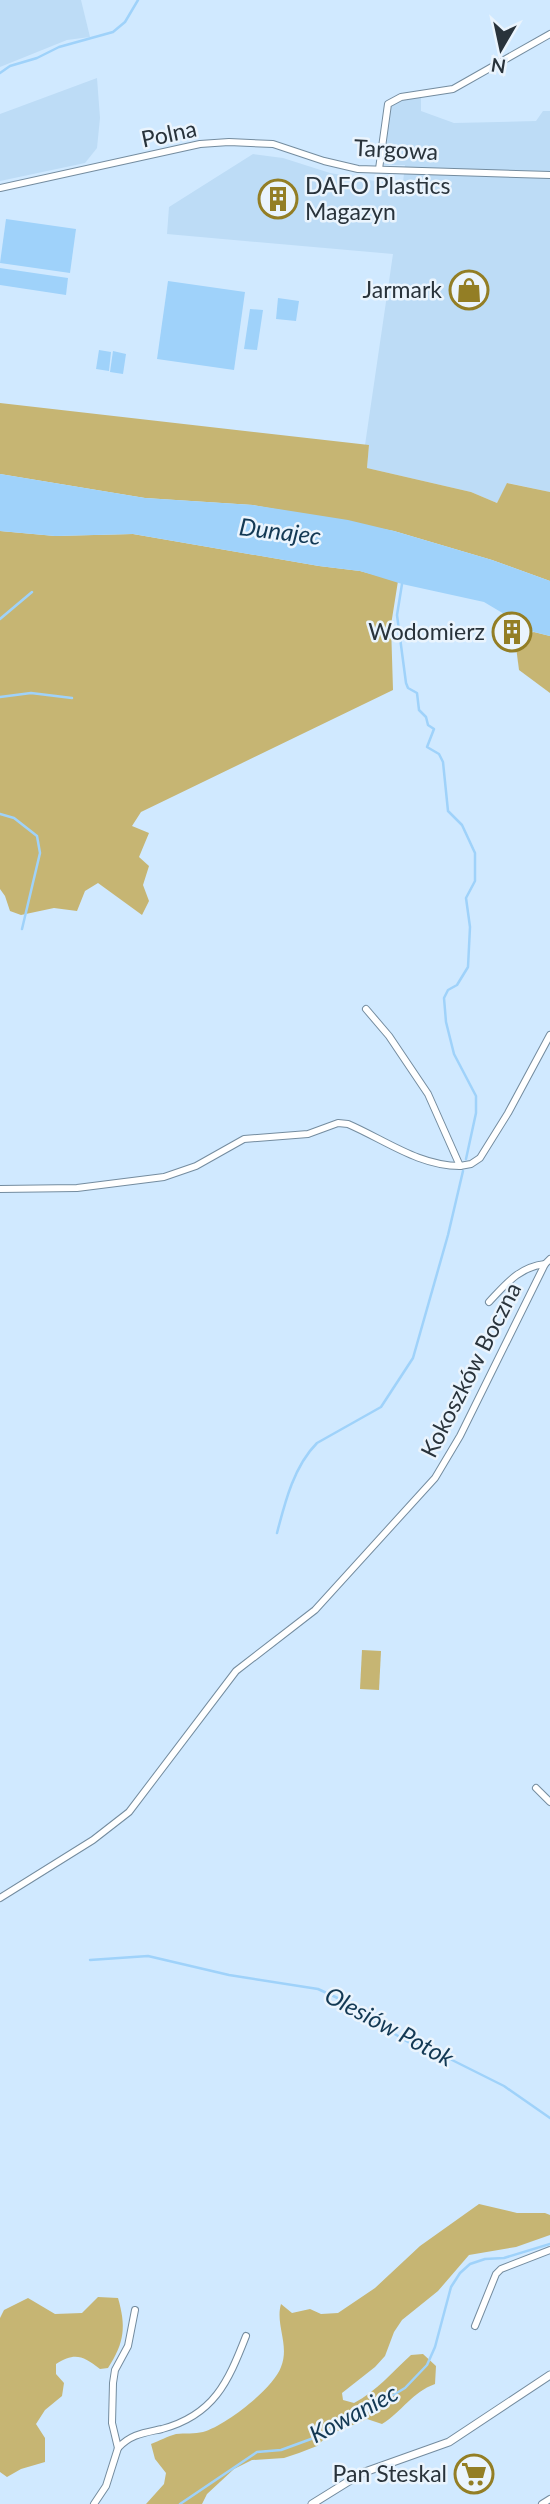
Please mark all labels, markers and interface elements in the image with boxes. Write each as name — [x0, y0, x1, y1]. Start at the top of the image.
north arrow — [466, 14, 536, 84]
text: N — [489, 54, 507, 79]
street label: Polna — [139, 114, 199, 153]
street label: Targowa — [353, 133, 439, 165]
place label: DAFO Plastics Magazyn — [305, 171, 450, 225]
building icon: DAFO Plastics Magazyn — [257, 178, 299, 220]
shop icon: Jarmark — [448, 269, 490, 311]
place label: Jarmark — [363, 275, 442, 303]
water label: Dunajec — [238, 511, 323, 550]
building icon: Wodomierz — [491, 611, 533, 653]
place label: Wodomierz — [368, 617, 485, 645]
street label: Kokoszków Boczna — [414, 1277, 526, 1462]
water label: Olesiów Potok — [320, 1980, 460, 2072]
water label: Kowaniec — [304, 2377, 403, 2448]
supermarket icon: Pan Steskal — [453, 2453, 495, 2495]
place label: Pan Steskal — [333, 2459, 447, 2487]

